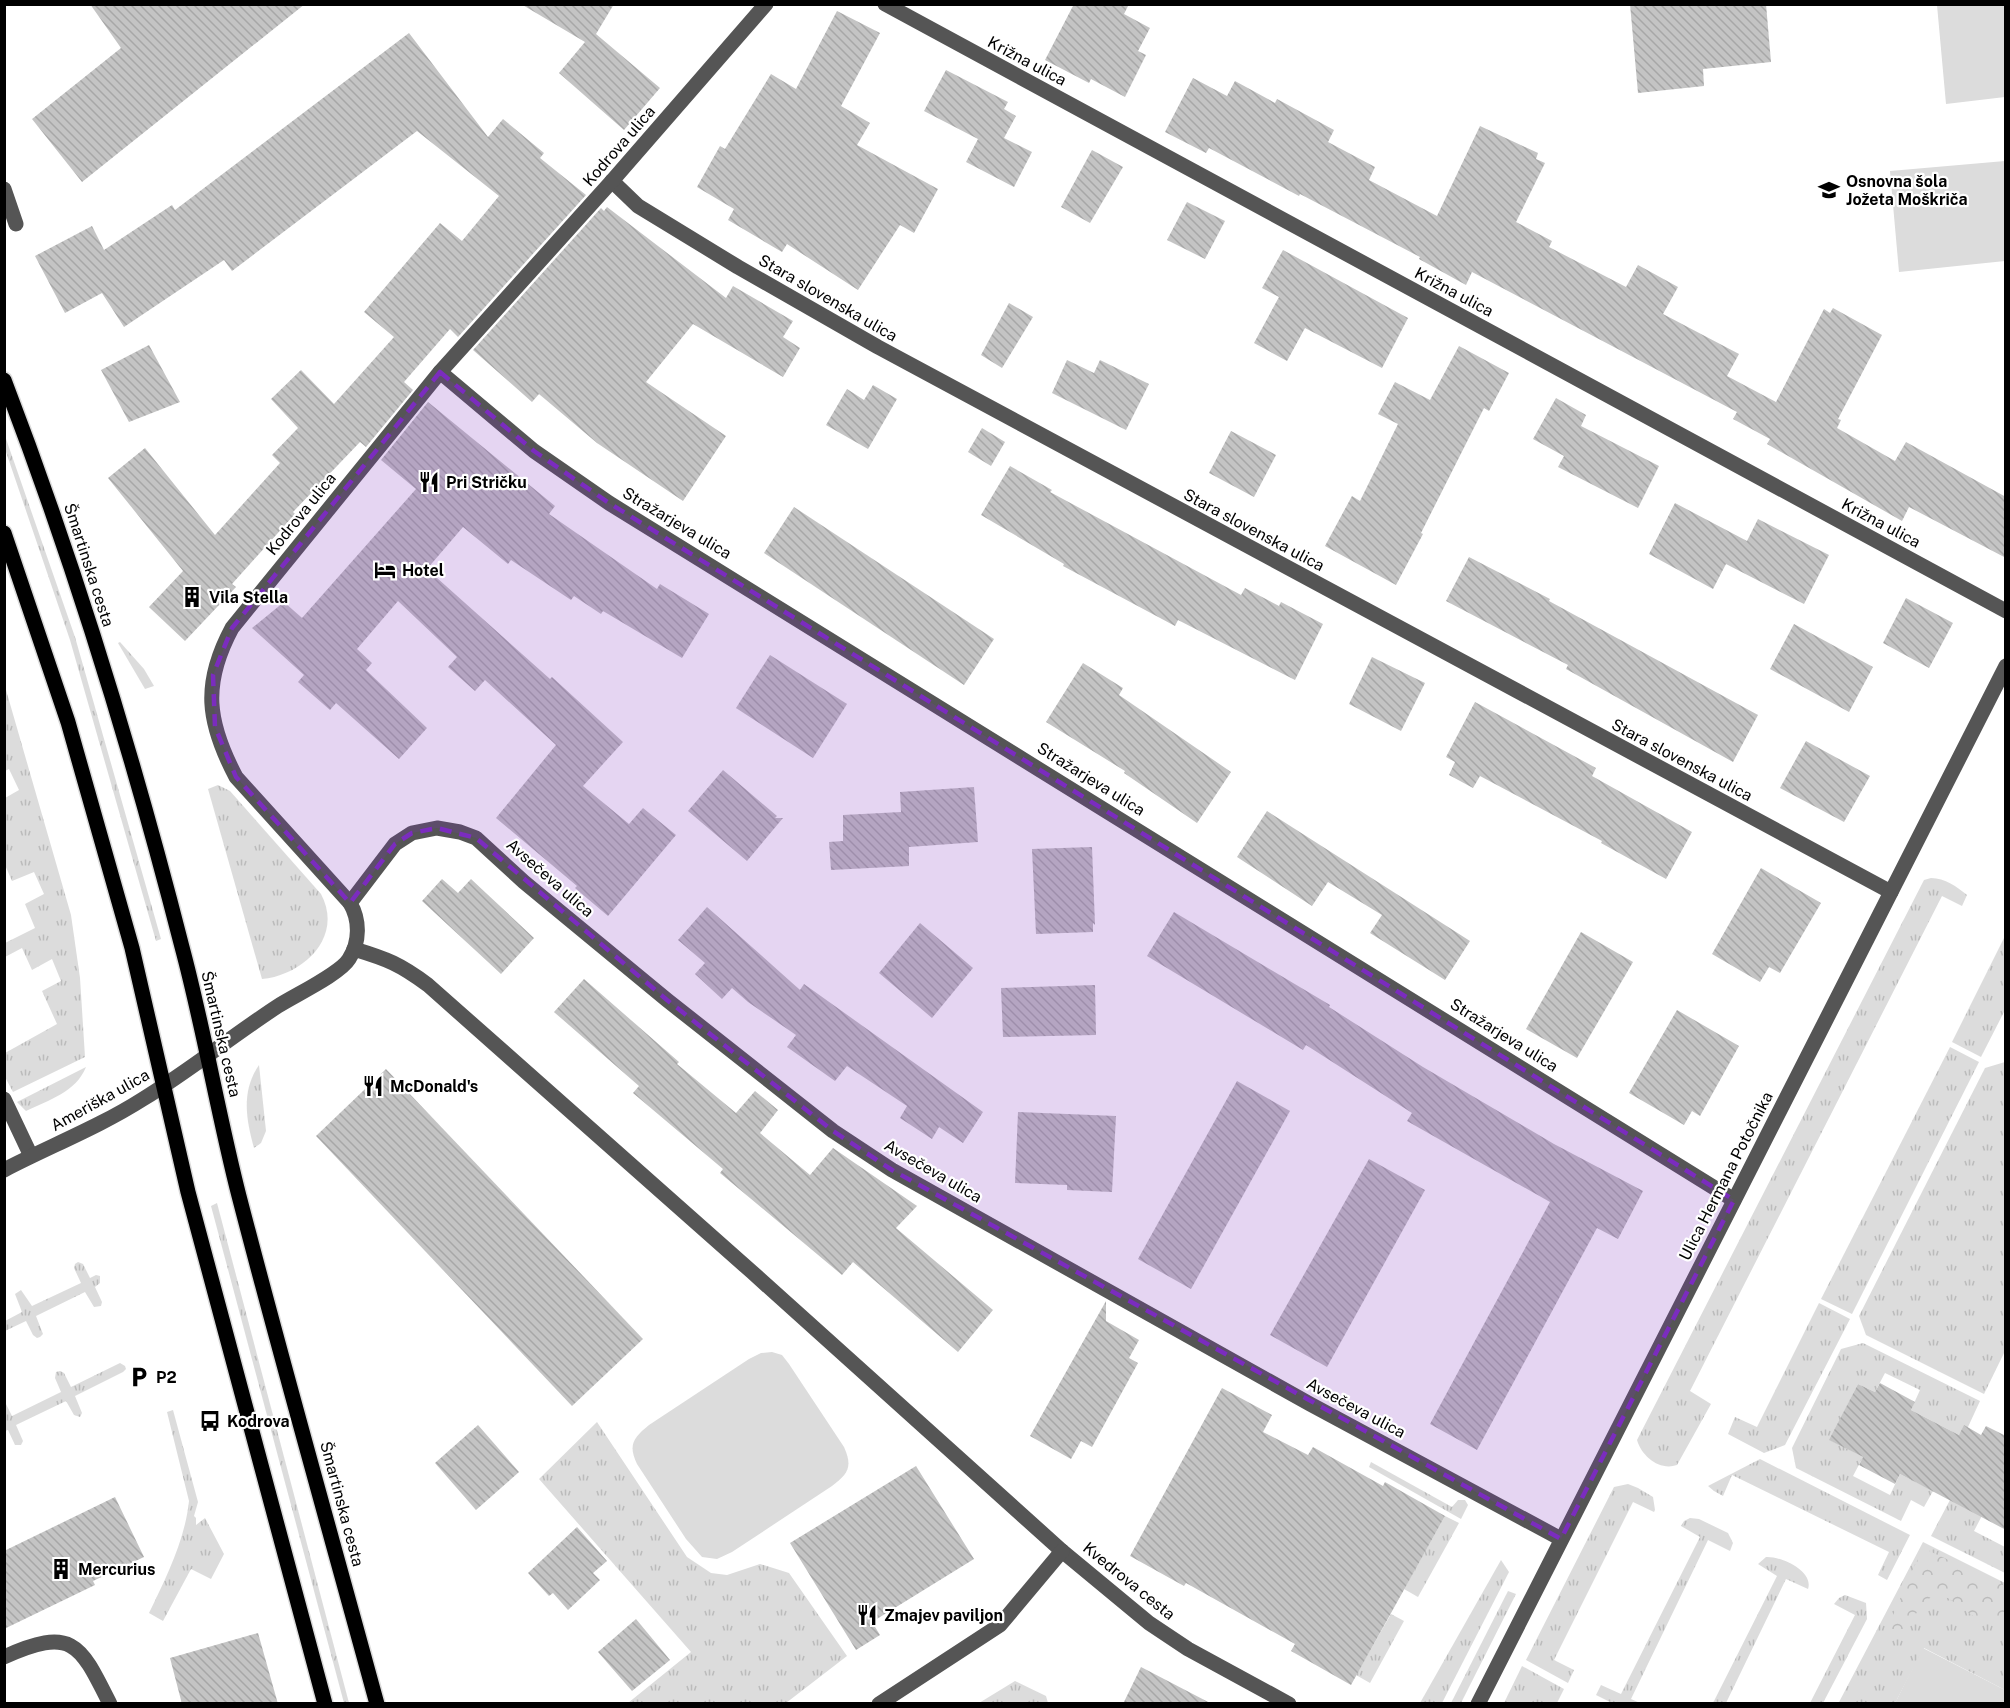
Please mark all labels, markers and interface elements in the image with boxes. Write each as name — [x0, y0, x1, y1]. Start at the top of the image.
street label: Križna ulica — [984, 32, 1070, 90]
street label: Kodrova ulica — [579, 102, 659, 190]
place label: Osnovna šola Jožeta Moškriča — [1846, 172, 1968, 209]
school or university icon: Osnovna šola Jožeta Moškriča — [1817, 178, 1841, 202]
street label: Stara slovenska ulica — [755, 251, 901, 345]
street label: Križna ulica — [1411, 263, 1497, 321]
street label: Kodrova ulica — [262, 469, 340, 559]
restaurant icon: Pri Stričku — [417, 470, 441, 494]
place label: Pri Stričku — [446, 473, 527, 492]
street label: Stražarjeva ulica — [619, 483, 735, 563]
street label: Stara slovenska ulica — [1180, 485, 1328, 575]
street label: Križna ulica — [1838, 494, 1924, 552]
street label: Šmartinska cesta — [60, 500, 119, 629]
hotel icon: Hotel — [373, 558, 397, 582]
place label: Hotel — [402, 561, 444, 580]
building icon: Vila Stella — [180, 585, 204, 609]
place label: Vila Stella — [209, 588, 288, 607]
street label: Stara slovenska ulica — [1608, 715, 1756, 805]
street label: Stražarjeva ulica — [1034, 738, 1148, 820]
street label: Avsečeva ulica — [503, 835, 597, 921]
street label: Šmartinska cesta — [197, 969, 246, 1099]
street label: Stražarjeva ulica — [1447, 994, 1561, 1076]
street label: Ameriška ulica — [47, 1065, 153, 1135]
restaurant icon: McDonald's — [361, 1074, 385, 1098]
place label: McDonald's — [390, 1077, 478, 1096]
street label: Ulica Hermana Potočnika — [1675, 1088, 1777, 1264]
street label: Avsečeva ulica — [881, 1135, 985, 1207]
parking icon: P2 — [127, 1365, 151, 1389]
place label: P2 — [156, 1368, 177, 1387]
street label: Avsečeva ulica — [1303, 1374, 1409, 1442]
bus stop icon: Kodrova — [198, 1409, 222, 1433]
place label: Kodrova — [227, 1412, 290, 1431]
street label: Šmartinska cesta — [316, 1439, 369, 1569]
street label: Kvedrova cesta — [1079, 1538, 1179, 1624]
building icon: Mercurius — [49, 1557, 73, 1581]
place label: Mercurius — [78, 1560, 155, 1579]
restaurant icon: Zmajev paviljon — [855, 1603, 879, 1627]
place label: Zmajev paviljon — [884, 1606, 1003, 1625]

